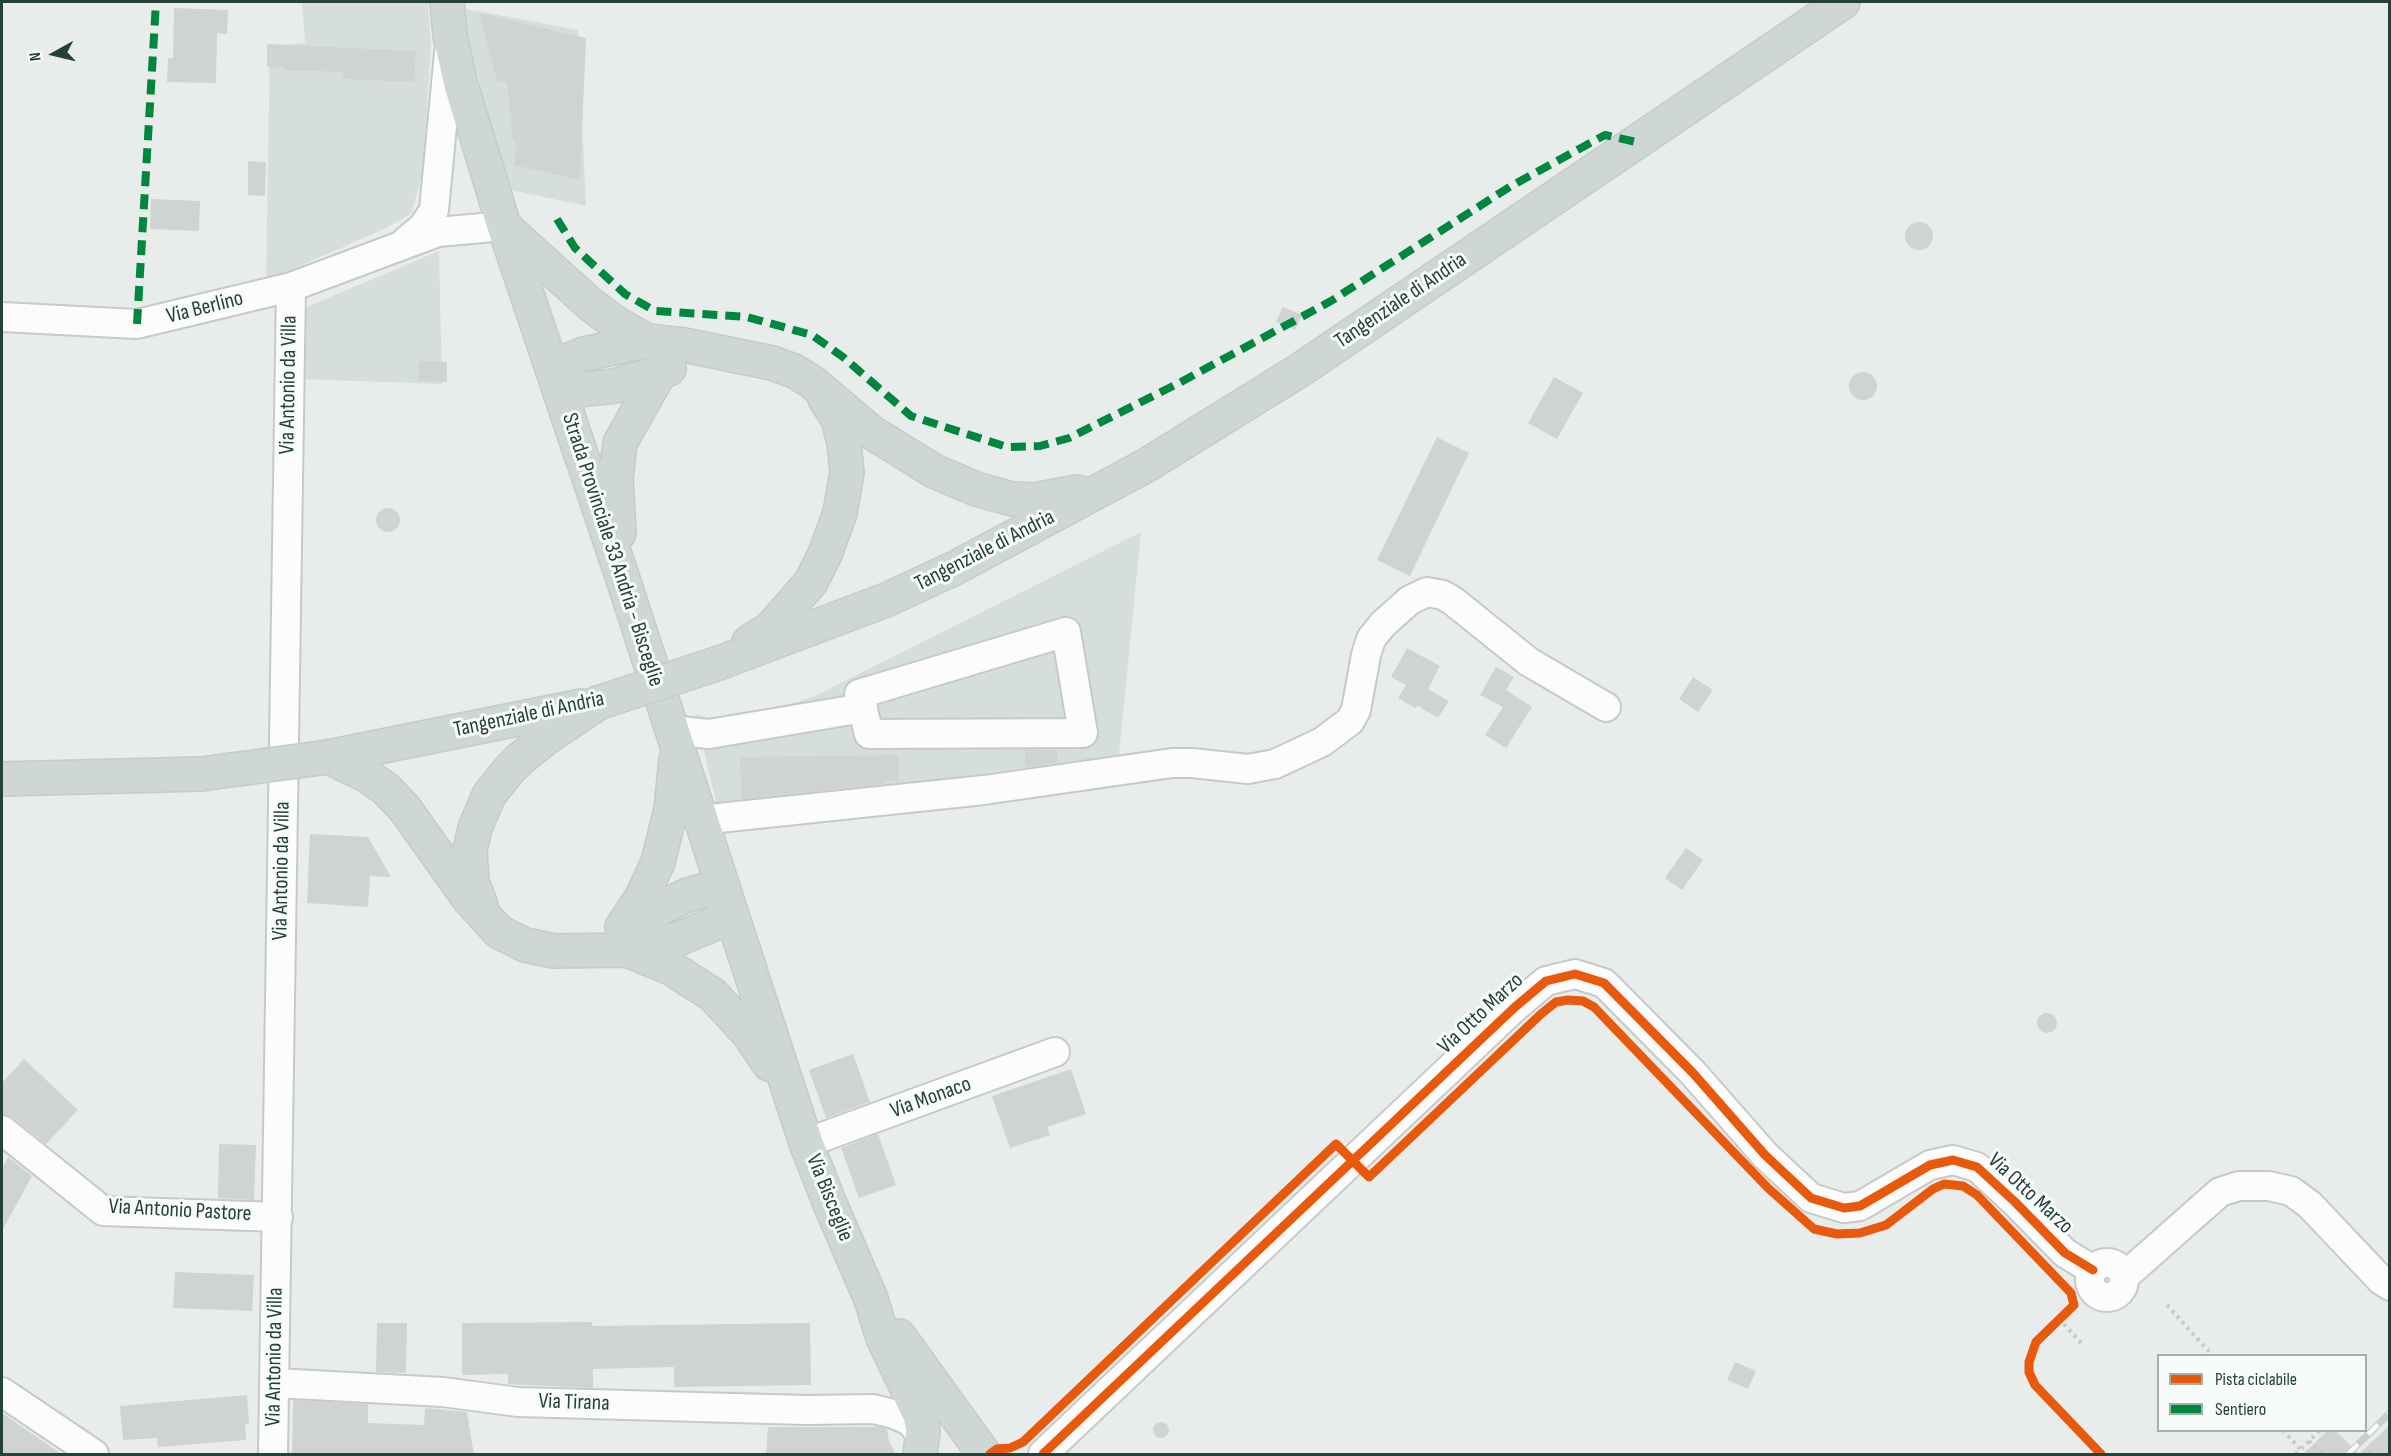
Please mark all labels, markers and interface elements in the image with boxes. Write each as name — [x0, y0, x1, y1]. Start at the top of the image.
north arrow — [24, 24, 84, 84]
text: N — [26, 51, 46, 62]
street label: Tangenziale di Andria — [1330, 247, 1472, 355]
street label: Via Berlino — [164, 286, 246, 330]
street label: Via Antonio da Villa — [275, 315, 303, 455]
street label: Strada Provinciale 33 Andria - Bisceglie — [555, 410, 669, 690]
street label: Tangenziale di Andria — [911, 504, 1059, 598]
street label: Tangenziale di Andria — [451, 686, 607, 744]
street label: Via Antonio da Villa — [268, 801, 296, 941]
street label: Via Otto Marzo — [1433, 968, 1529, 1060]
street label: Via Monaco — [887, 1071, 975, 1125]
street label: Via Otto Marzo — [1982, 1148, 2078, 1240]
street label: Via Bisceglie — [800, 1151, 858, 1245]
street label: Via Antonio Pastore — [108, 1194, 252, 1228]
street label: Via Antonio da Villa — [261, 1287, 289, 1427]
legend — [2157, 1354, 2367, 1432]
text: Pista ciclabile — [2215, 1369, 2297, 1390]
street label: Via Tirana — [538, 1389, 610, 1417]
text: Sentiero — [2215, 1399, 2266, 1420]

